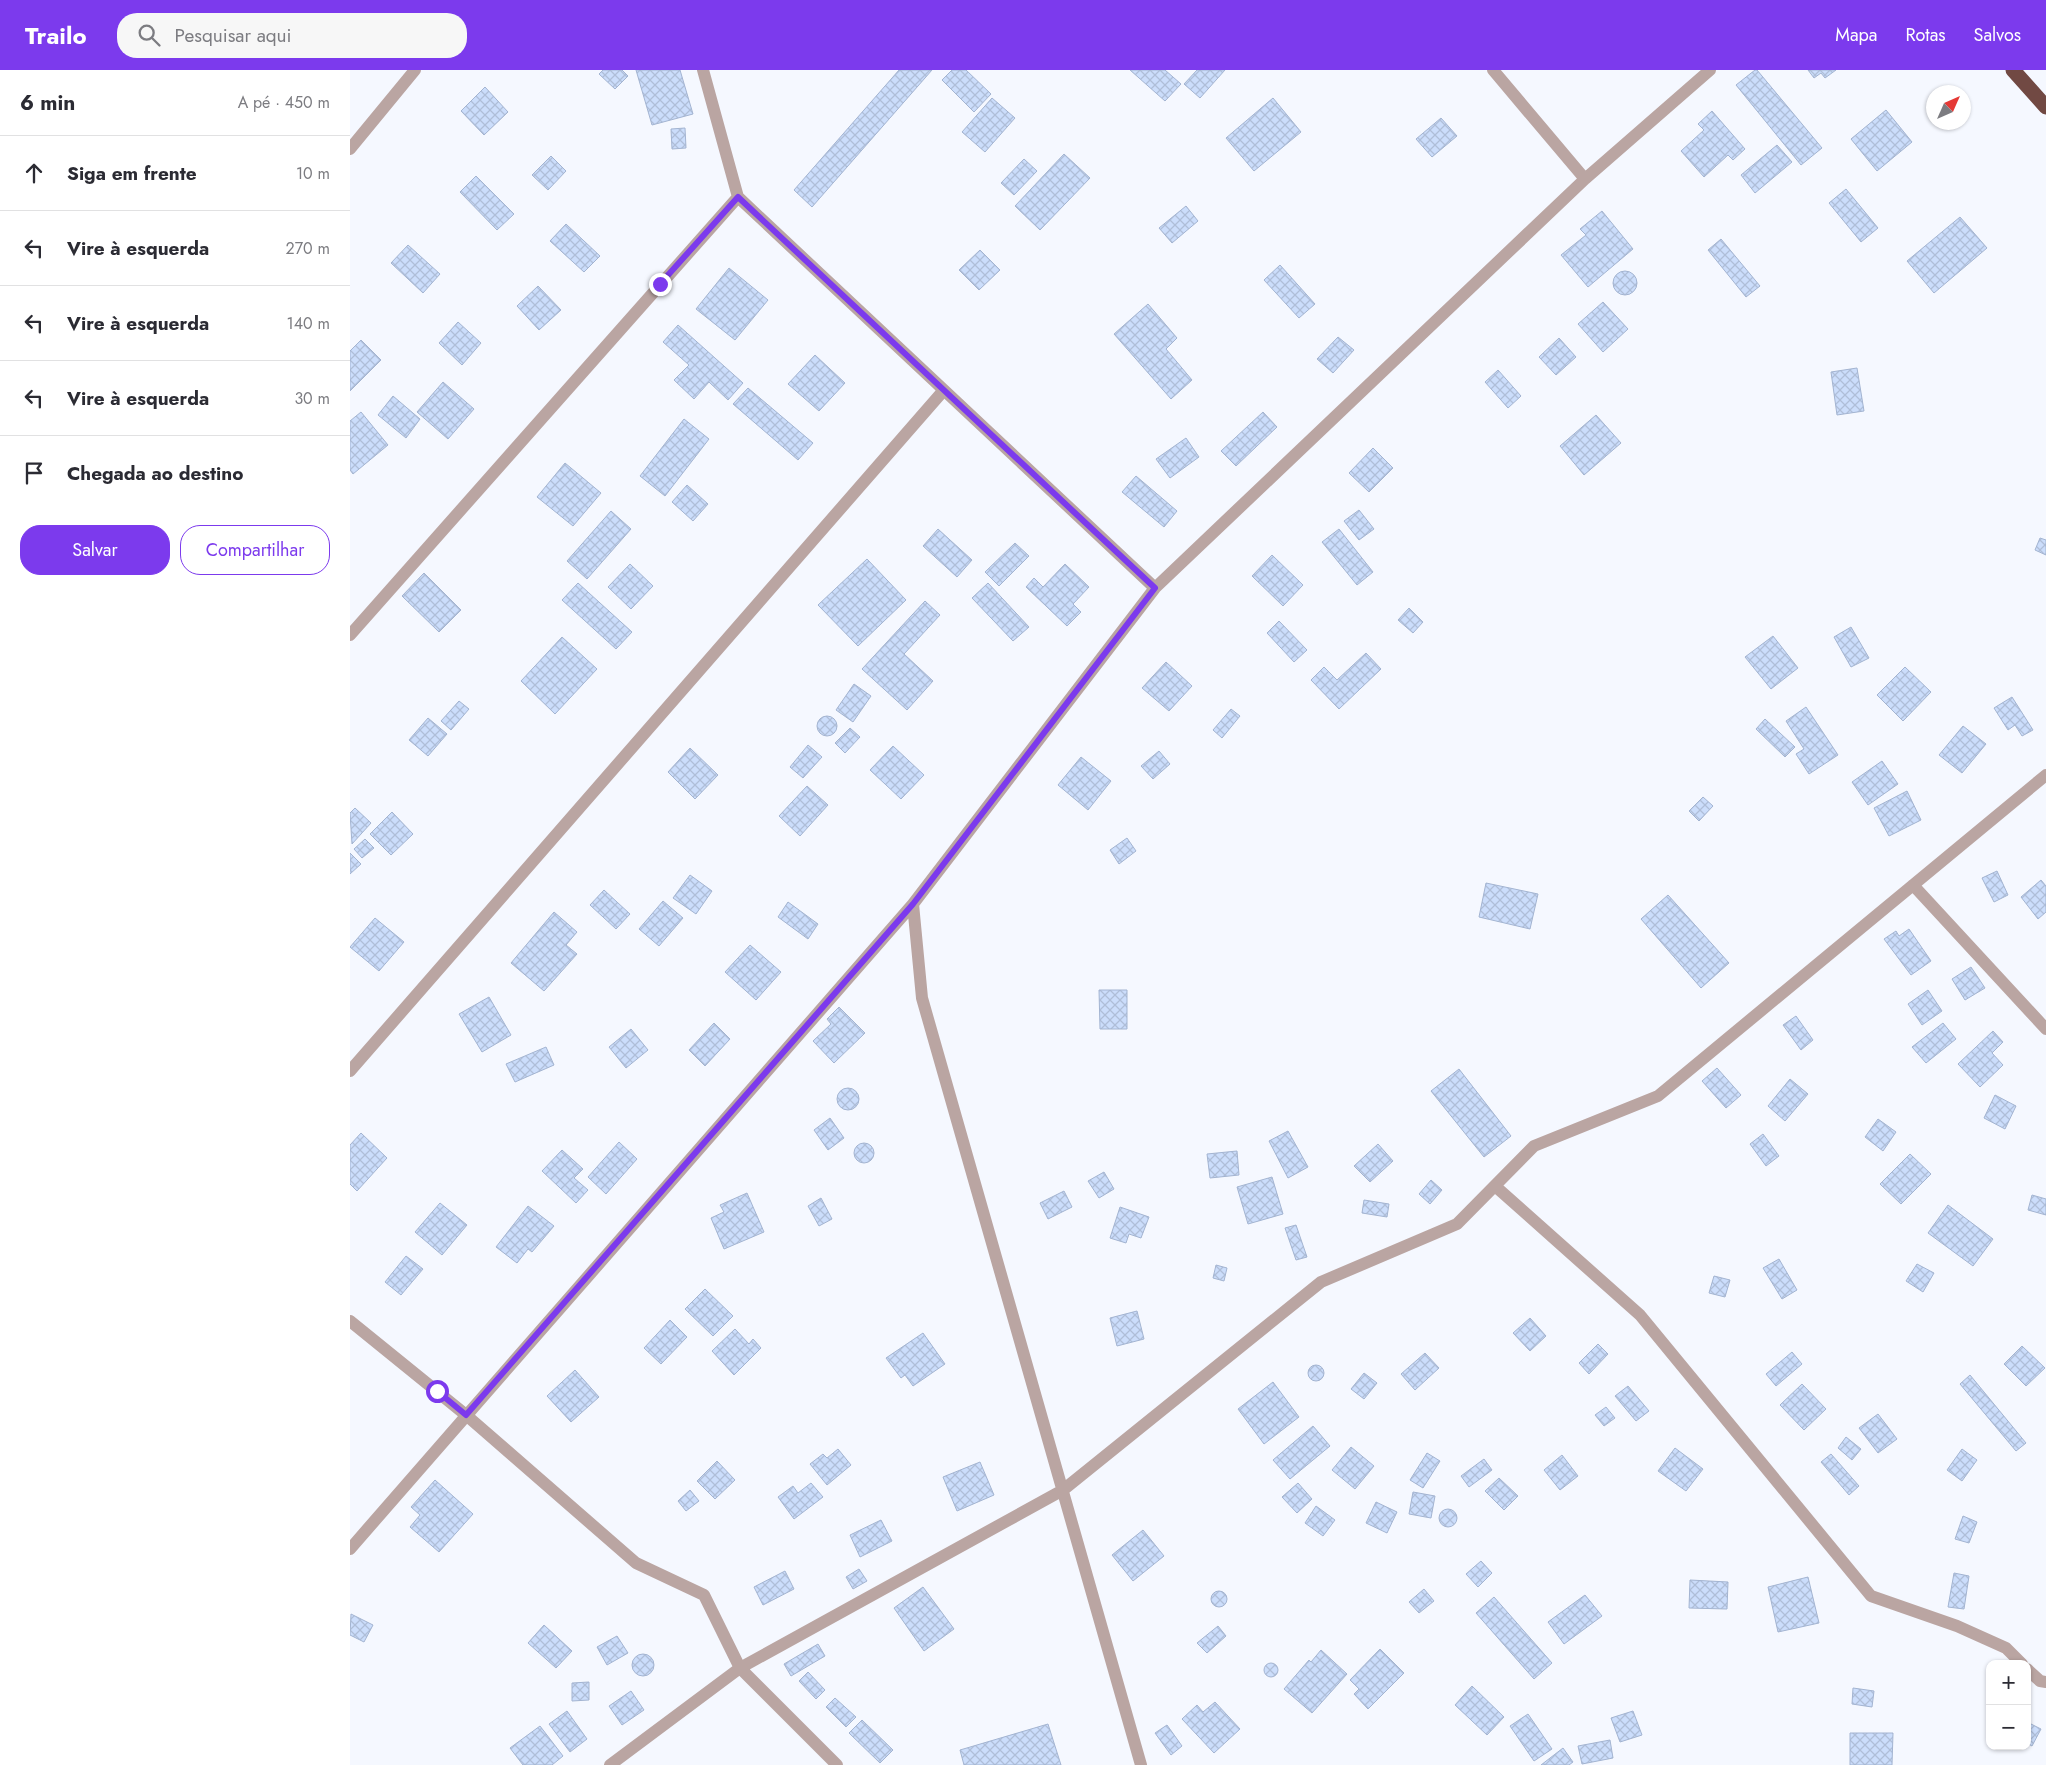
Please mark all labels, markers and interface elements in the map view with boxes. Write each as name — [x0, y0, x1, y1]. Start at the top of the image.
search box — [117, 13, 467, 58]
text: Trailo — [25, 18, 87, 53]
icon: search — [135, 21, 163, 49]
text: Pesquisar aqui — [175, 22, 292, 49]
text: Mapa — [1835, 22, 1877, 48]
text: Rotas — [1905, 22, 1946, 48]
text: Salvos — [1974, 22, 2021, 48]
north arrow — [1926, 85, 1971, 130]
text: 6 min — [20, 88, 75, 118]
text: A pé · 450 m — [238, 91, 330, 114]
icon: ahead — [20, 159, 48, 187]
text: Siga em frente — [67, 160, 197, 187]
text: 10 m — [296, 162, 330, 185]
icon: left — [20, 234, 48, 262]
text: Vire à esquerda — [67, 235, 209, 262]
text: 270 m — [286, 237, 330, 260]
route end — [649, 273, 672, 296]
icon: left — [20, 309, 48, 337]
text: Vire à esquerda — [67, 310, 209, 337]
text: 140 m — [287, 312, 330, 335]
icon: left — [20, 384, 48, 412]
text: Vire à esquerda — [67, 385, 209, 412]
text: 30 m — [294, 387, 330, 410]
icon: arrive — [20, 459, 48, 487]
text: Chegada ao destino — [67, 460, 243, 487]
button: Salvar — [20, 525, 170, 575]
button: Compartilhar — [180, 525, 330, 575]
route start — [426, 1380, 449, 1403]
map controls — [1986, 1660, 2031, 1750]
button: + — [1986, 1660, 2031, 1705]
button: − — [1986, 1705, 2031, 1750]

